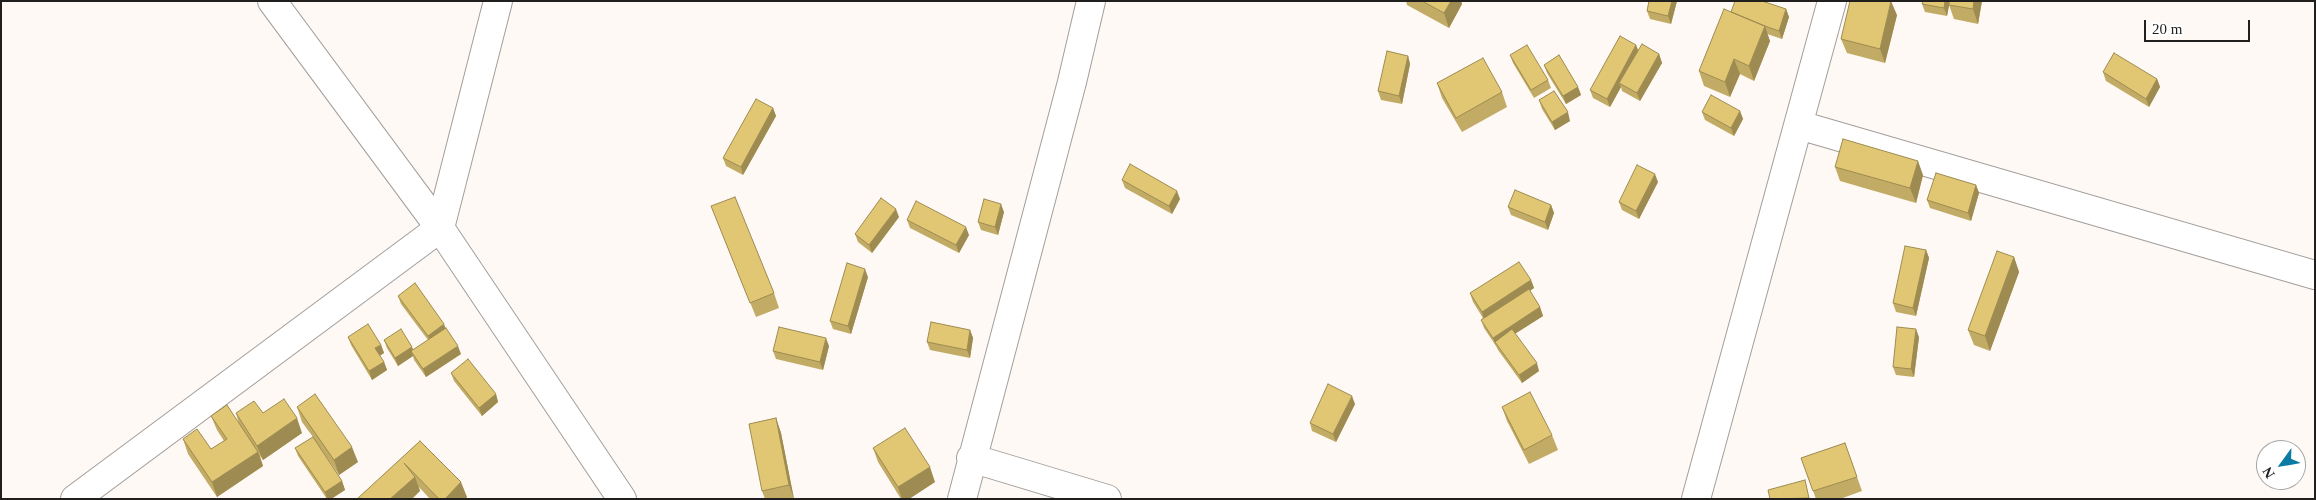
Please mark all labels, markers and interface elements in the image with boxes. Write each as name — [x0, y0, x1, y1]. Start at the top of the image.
scale bar — [2146, 10, 2252, 42]
text: 20 m — [2152, 21, 2182, 37]
north arrow — [2256, 440, 2306, 490]
text: N — [2260, 464, 2278, 481]

